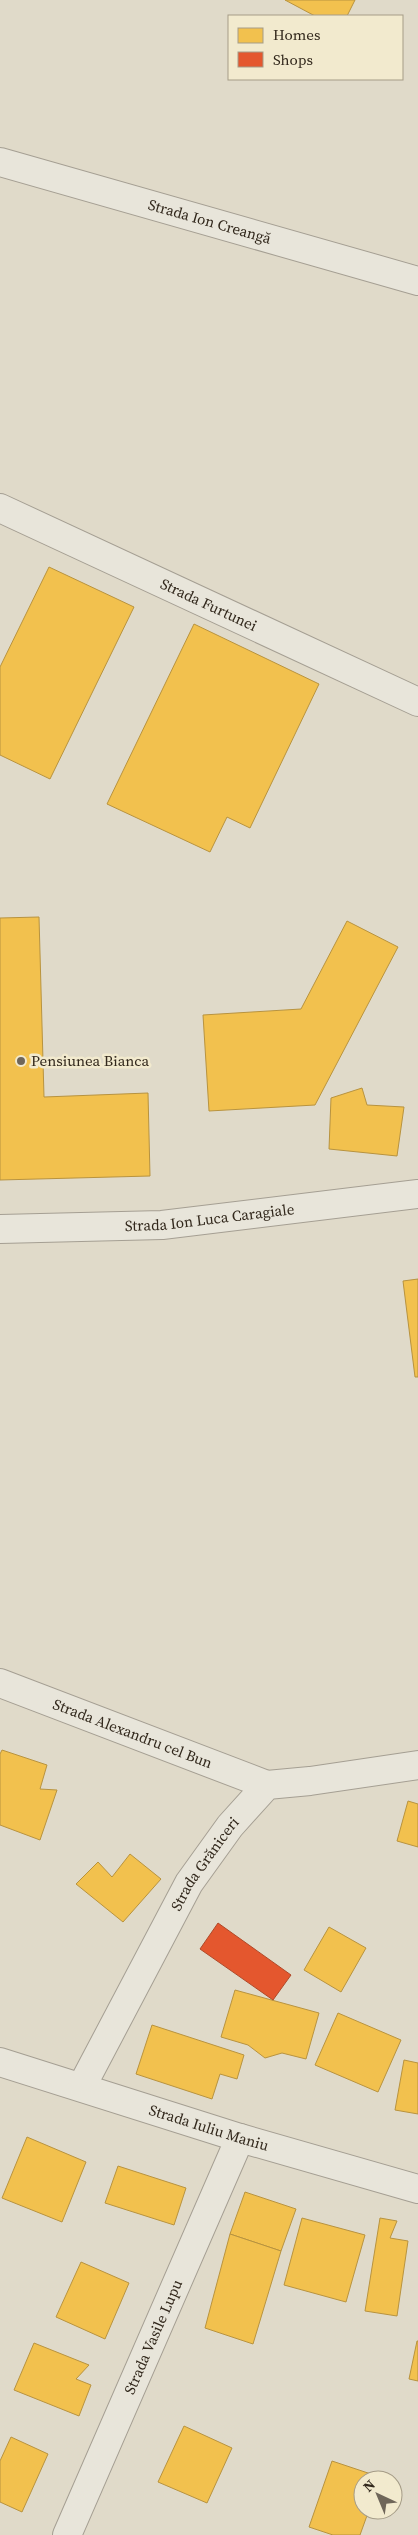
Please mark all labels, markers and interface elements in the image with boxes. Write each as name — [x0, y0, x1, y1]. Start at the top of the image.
legend — [228, 15, 403, 80]
text: Homes — [273, 24, 320, 45]
text: Shops — [273, 49, 313, 70]
street label: Strada Ion Creangă — [146, 194, 274, 249]
street label: Strada Furtunei — [157, 573, 261, 636]
place label: Pensiunea Bianca — [31, 1050, 150, 1071]
marker: Pensiunea Bianca — [15, 1055, 27, 1067]
street label: Strada Ion Luca Caragiale — [125, 1198, 296, 1236]
street label: Strada Alexandru cel Bun — [50, 1693, 216, 1773]
street label: Strada Grăniceri — [165, 1812, 243, 1914]
street label: Strada Iuliu Maniu — [147, 2099, 271, 2156]
street label: Strada Vasile Lupu — [119, 2276, 187, 2397]
north arrow — [353, 2470, 403, 2520]
text: N — [358, 2475, 380, 2496]

